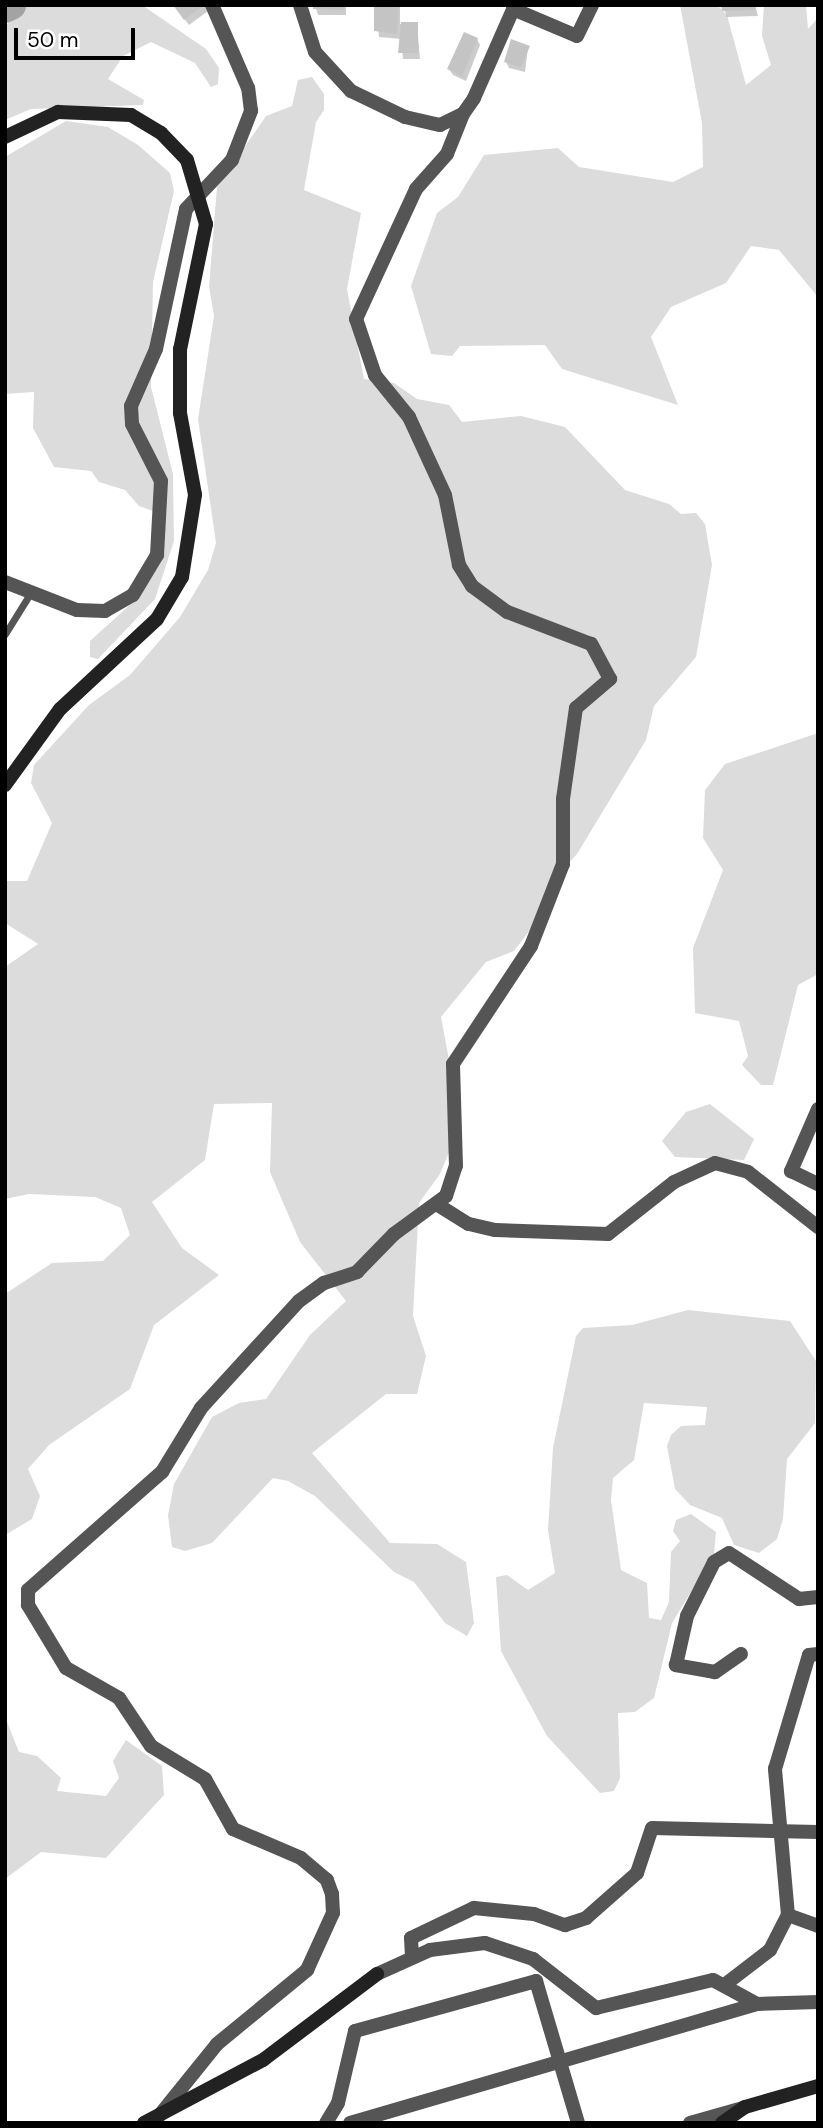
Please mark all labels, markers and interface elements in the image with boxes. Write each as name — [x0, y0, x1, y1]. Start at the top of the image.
scale bar — [18, 14, 138, 58]
text: 50 m — [27, 26, 78, 54]

